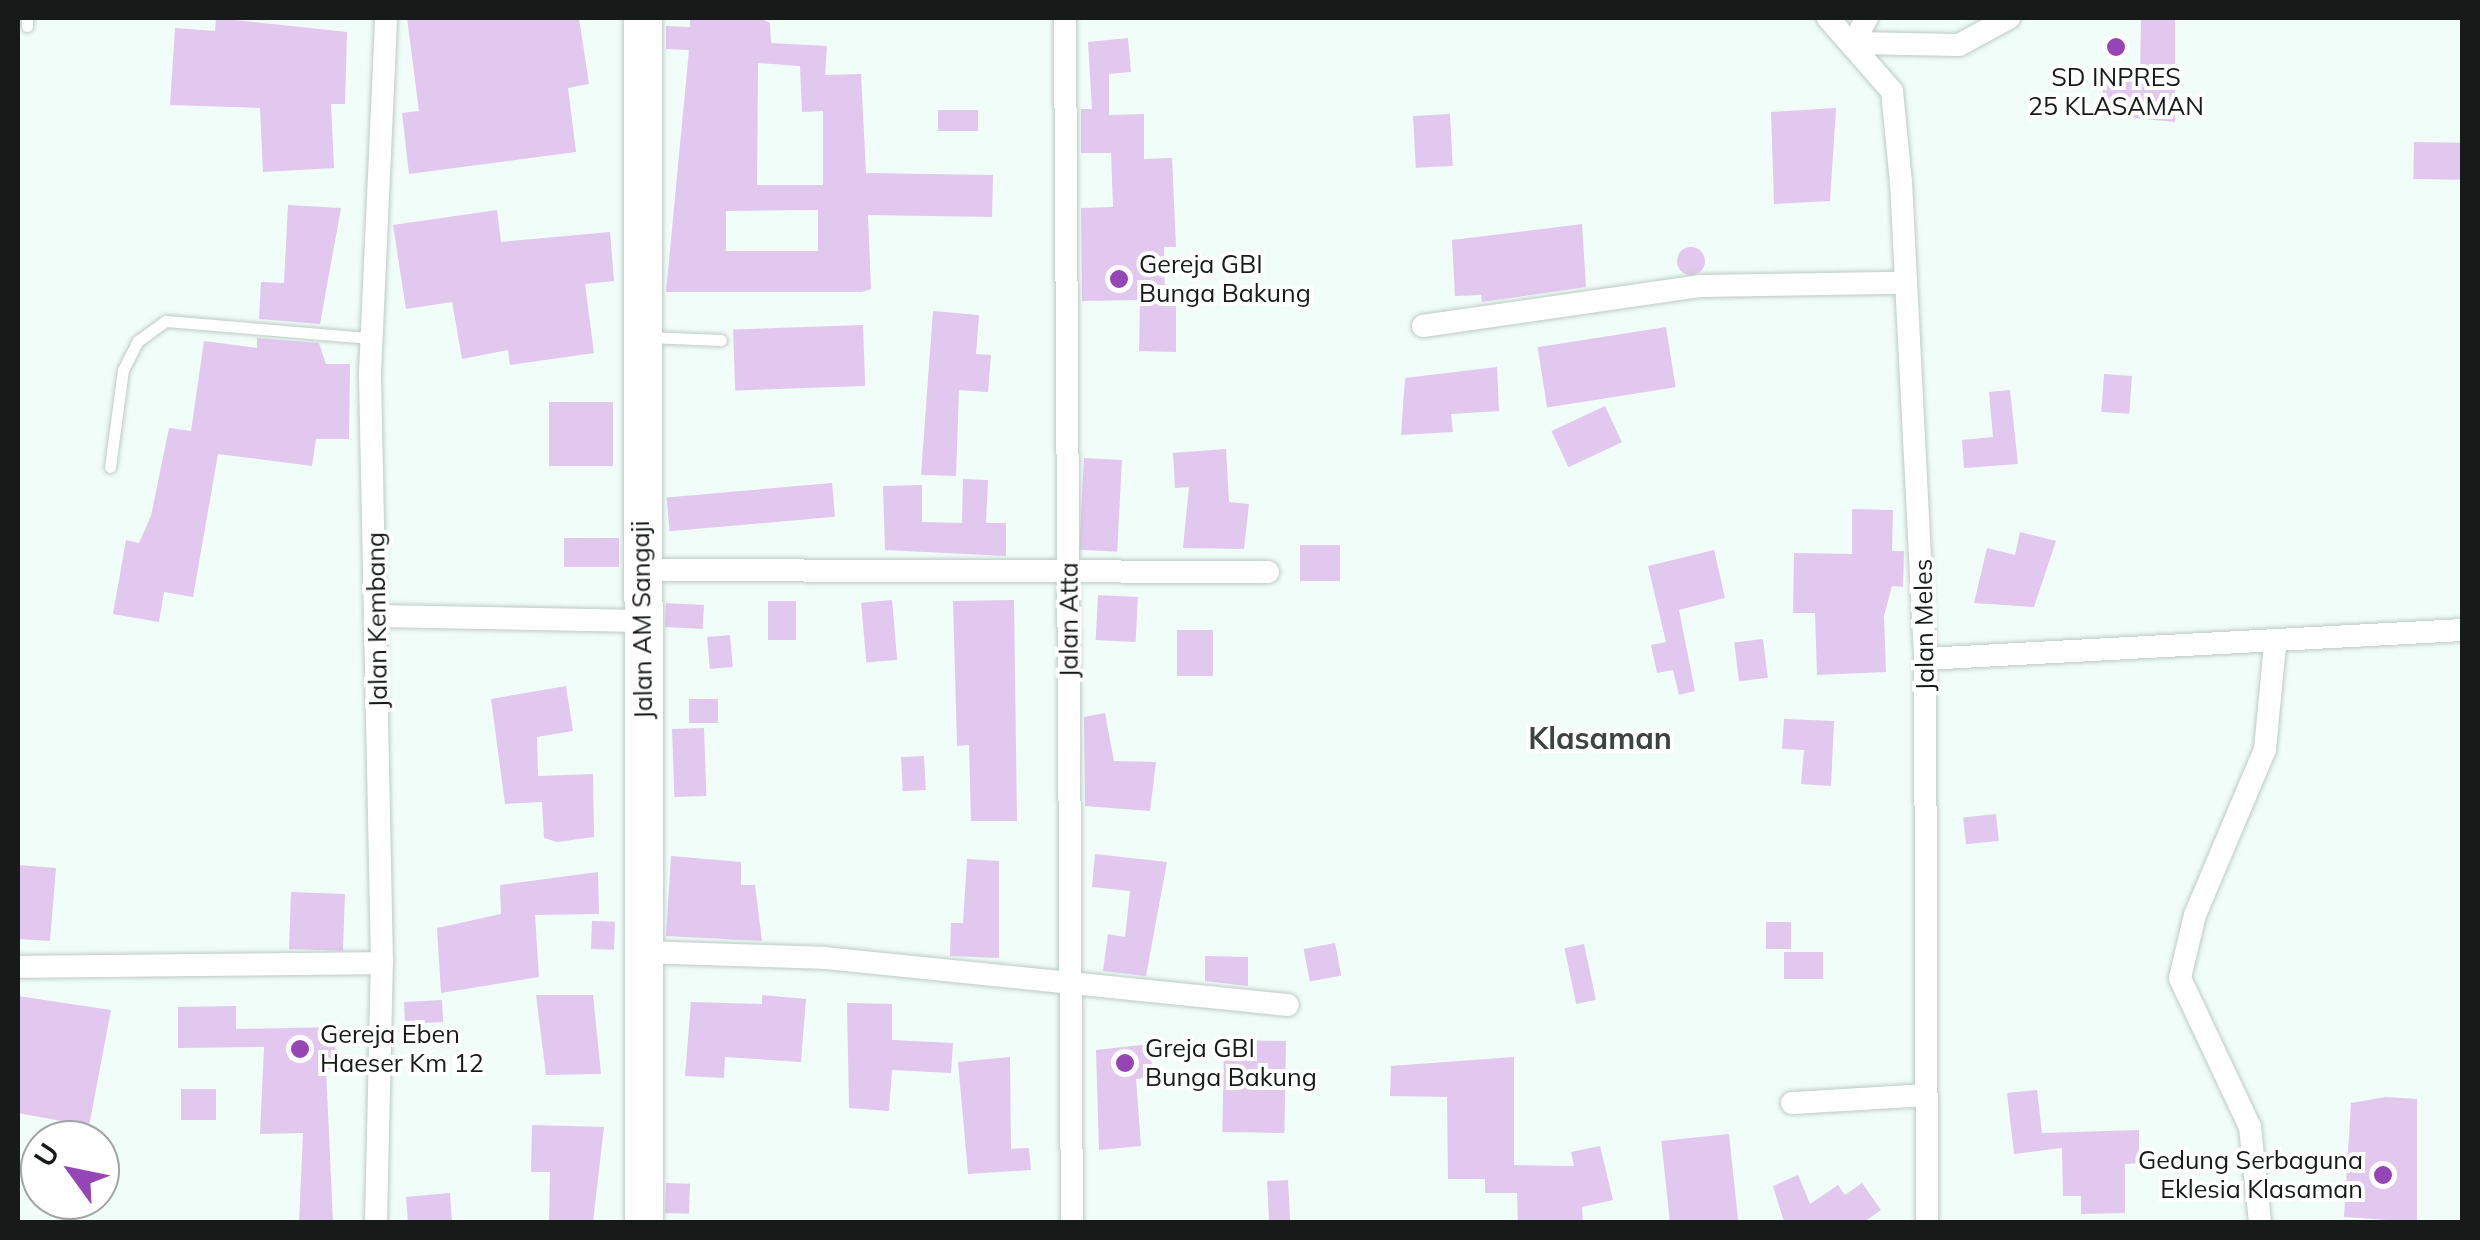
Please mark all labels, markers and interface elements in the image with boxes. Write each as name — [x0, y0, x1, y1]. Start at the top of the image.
marker: SD INPRES 25 KLASAMAN — [2105, 36, 2127, 58]
place label: SD INPRES 25 KLASAMAN — [2028, 63, 2204, 122]
place label: Gereja GBI Bunga Bakung — [1139, 250, 1311, 309]
marker: Gereja GBI Bunga Bakung — [1108, 268, 1130, 290]
street label: Jalan AM Sangaji — [625, 520, 659, 720]
street label: Jalan Kembang — [360, 532, 394, 708]
street label: Jalan Meles — [1908, 559, 1940, 691]
street label: Jalan Atta — [1054, 562, 1084, 678]
district label: Klasaman — [1528, 720, 1672, 756]
place label: Gereja Eben Haeser Km 12 — [320, 1020, 484, 1079]
place label: Greja GBI Bunga Bakung — [1145, 1034, 1317, 1093]
marker: Gereja Eben Haeser Km 12 — [289, 1038, 311, 1060]
marker: Greja GBI Bunga Bakung — [1114, 1052, 1136, 1074]
north arrow — [20, 1120, 120, 1220]
text: U — [26, 1136, 66, 1173]
place label: Gedung Serbaguna Eklesia Klasaman — [2138, 1146, 2363, 1205]
marker: Gedung Serbaguna Eklesia Klasaman — [2372, 1164, 2394, 1186]

